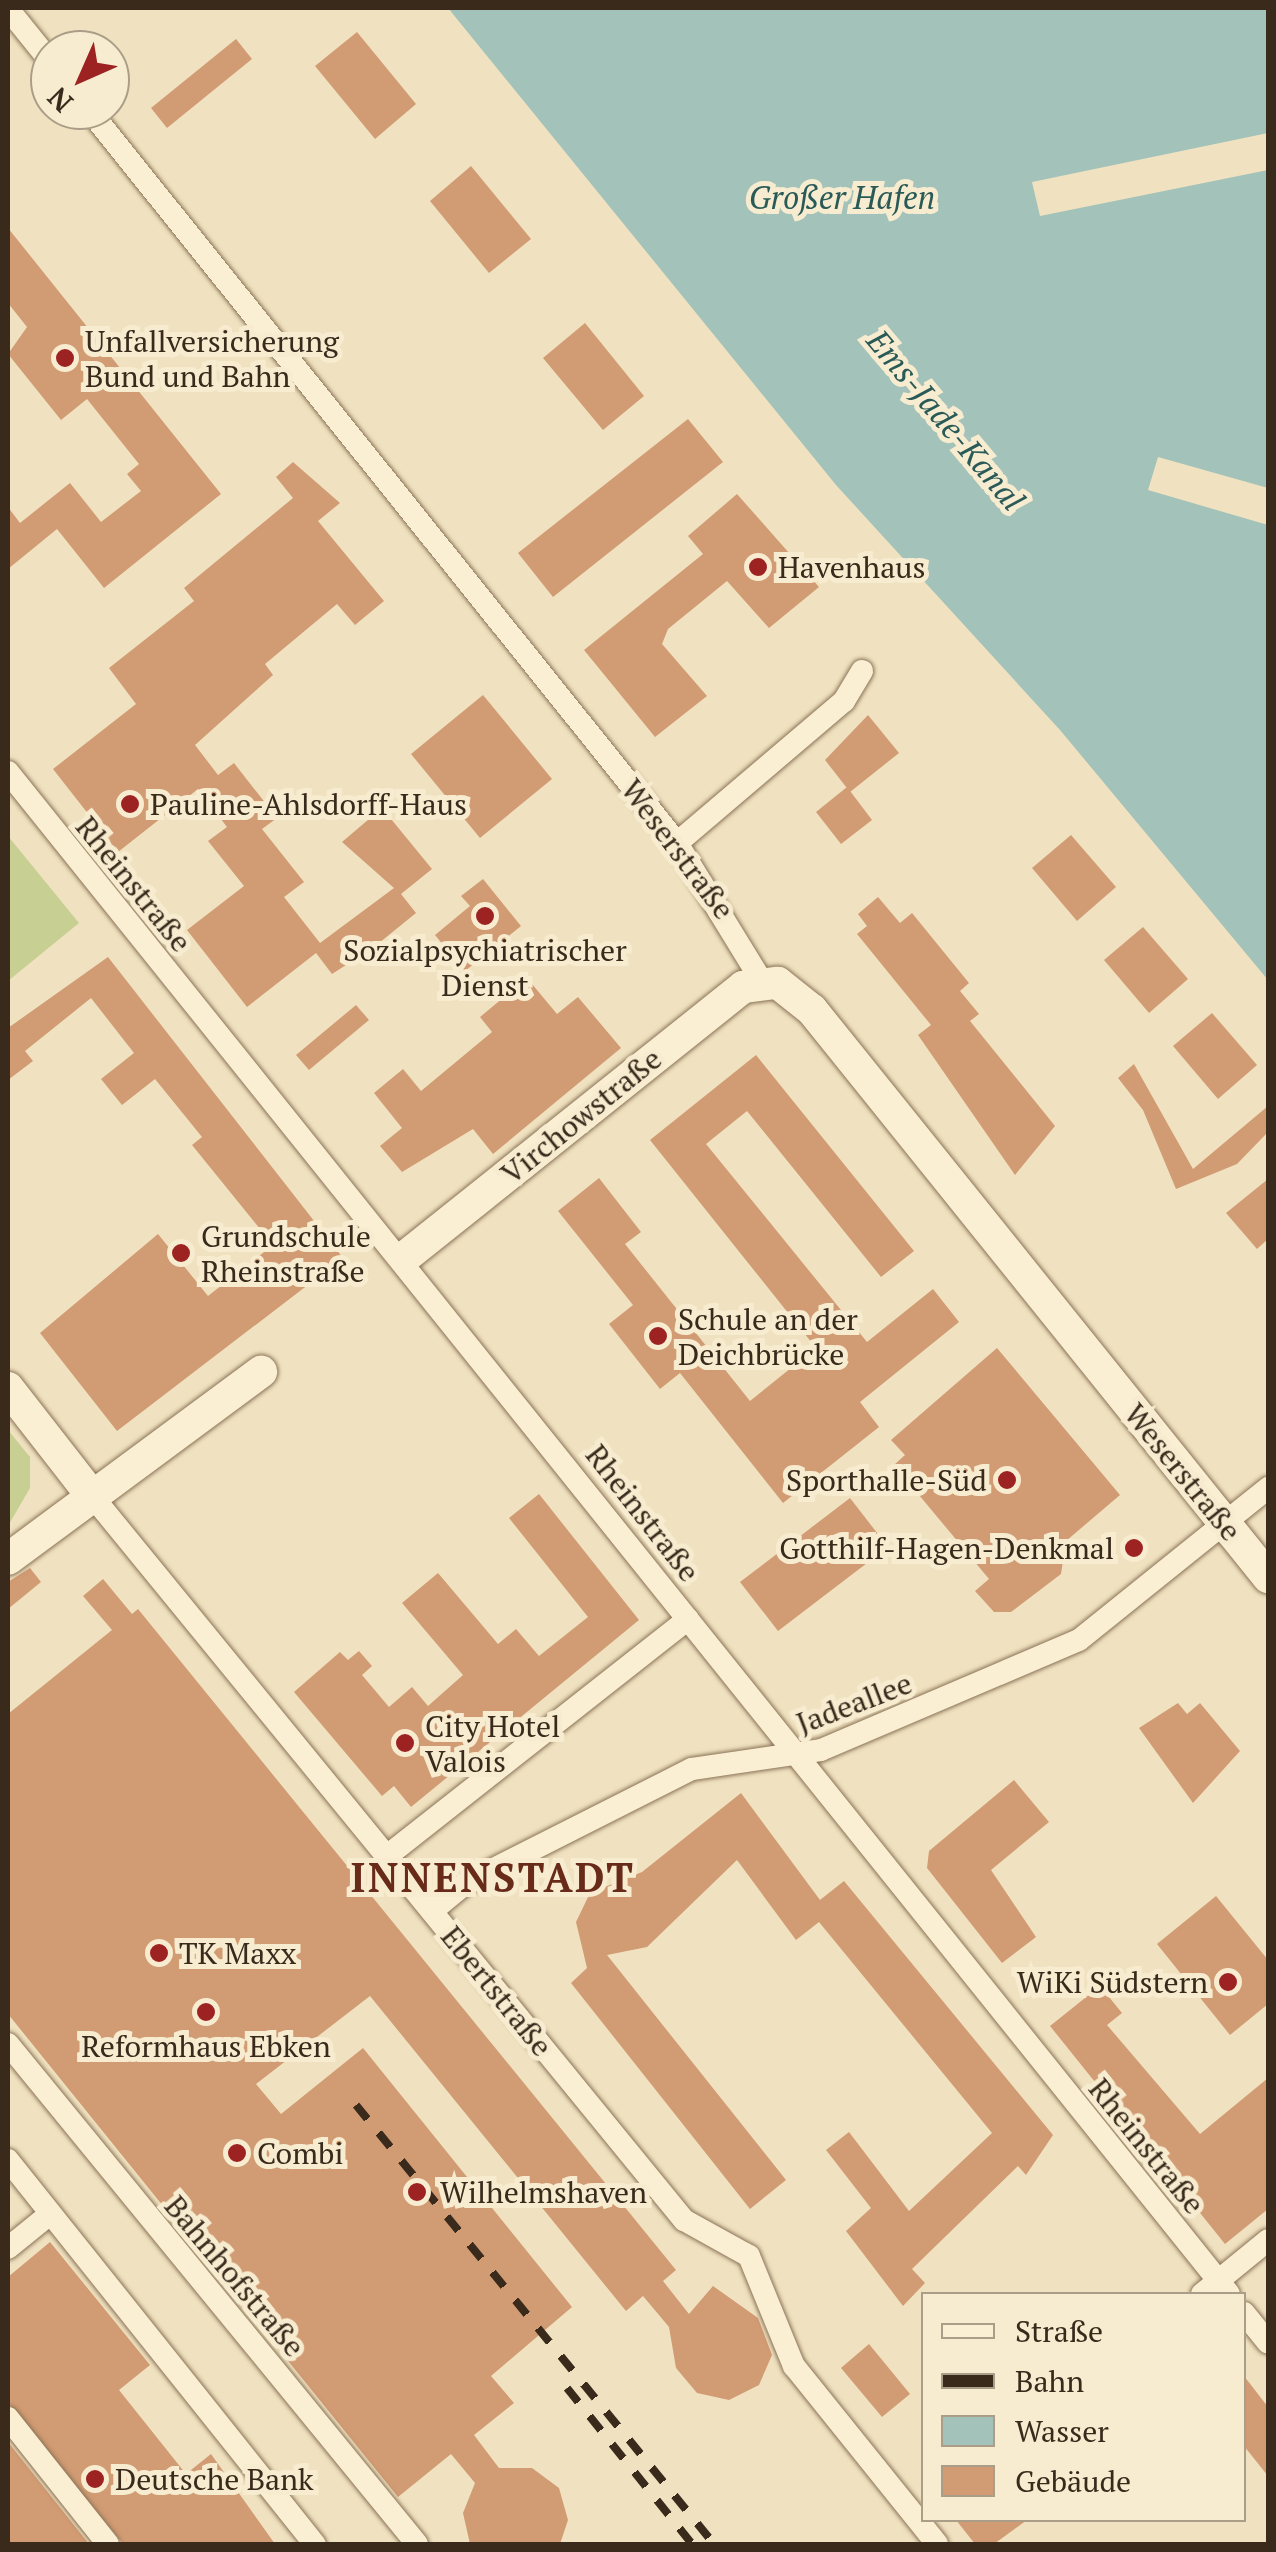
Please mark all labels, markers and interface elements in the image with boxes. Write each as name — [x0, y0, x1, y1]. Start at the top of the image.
north arrow — [30, 30, 130, 130]
text: N — [39, 80, 80, 121]
water label: Großer Hafen — [749, 178, 935, 216]
water label: Ems-Jade-Kanal — [859, 322, 1033, 518]
place label: Unfallversicherung Bund und Bahn — [85, 323, 339, 394]
marker: Unfallversicherung Bund und Bahn — [54, 347, 76, 369]
place label: Havenhaus — [778, 549, 926, 585]
marker: Havenhaus — [747, 556, 769, 578]
street label: Weserstraße — [614, 772, 742, 926]
place label: Pauline-Ahlsdorff-Haus — [150, 786, 467, 822]
marker: Pauline-Ahlsdorff-Haus — [119, 793, 141, 815]
street label: Rheinstraße — [69, 809, 199, 959]
marker: Sozialpsychiatrischer Dienst — [474, 905, 496, 927]
place label: Sozialpsychiatrischer Dienst — [343, 932, 627, 1002]
street label: Virchowstraße — [494, 1040, 668, 1192]
place label: Grundschule Rheinstraße — [201, 1218, 371, 1288]
marker: Grundschule Rheinstraße — [170, 1242, 192, 1264]
place label: Schule an der Deichbrücke — [678, 1301, 858, 1372]
marker: Schule an der Deichbrücke — [647, 1325, 669, 1347]
street label: Weserstraße — [1117, 1396, 1249, 1548]
street label: Rheinstraße — [578, 1437, 708, 1589]
place label: Sporthalle-Süd — [786, 1462, 987, 1498]
marker: Sporthalle-Süd — [996, 1469, 1018, 1491]
place label: Gotthilf-Hagen-Denkmal — [779, 1530, 1114, 1566]
marker: Gotthilf-Hagen-Denkmal — [1123, 1537, 1145, 1559]
street label: Jadeallee — [791, 1665, 917, 1741]
place label: City Hotel Valois — [425, 1708, 560, 1778]
marker: City Hotel Valois — [394, 1732, 416, 1754]
district label: INNENSTADT — [351, 1853, 635, 1901]
street label: Ebertstraße — [434, 1919, 560, 2063]
place label: TK Maxx — [179, 1935, 296, 1971]
marker: TK Maxx — [148, 1942, 170, 1964]
place label: WiKi Südstern — [1017, 1964, 1208, 2000]
marker: WiKi Südstern — [1217, 1971, 1239, 1993]
marker: Reformhaus Ebken — [195, 2001, 217, 2023]
place label: Reformhaus Ebken — [81, 2028, 331, 2064]
street label: Rheinstraße — [1082, 2071, 1212, 2221]
place label: Combi — [257, 2135, 343, 2171]
marker: Combi — [226, 2142, 248, 2164]
place label: Wilhelmshaven — [440, 2174, 647, 2210]
marker: Wilhelmshaven — [404, 2179, 430, 2205]
street label: Bahnhofstraße — [157, 2188, 313, 2364]
legend — [921, 2292, 1246, 2522]
text: Straße — [1015, 2311, 1103, 2351]
text: Bahn — [1015, 2361, 1084, 2401]
text: Wasser — [1015, 2411, 1109, 2451]
place label: Deutsche Bank — [115, 2461, 314, 2497]
text: Gebäude — [1015, 2461, 1131, 2501]
marker: Deutsche Bank — [84, 2468, 106, 2490]

